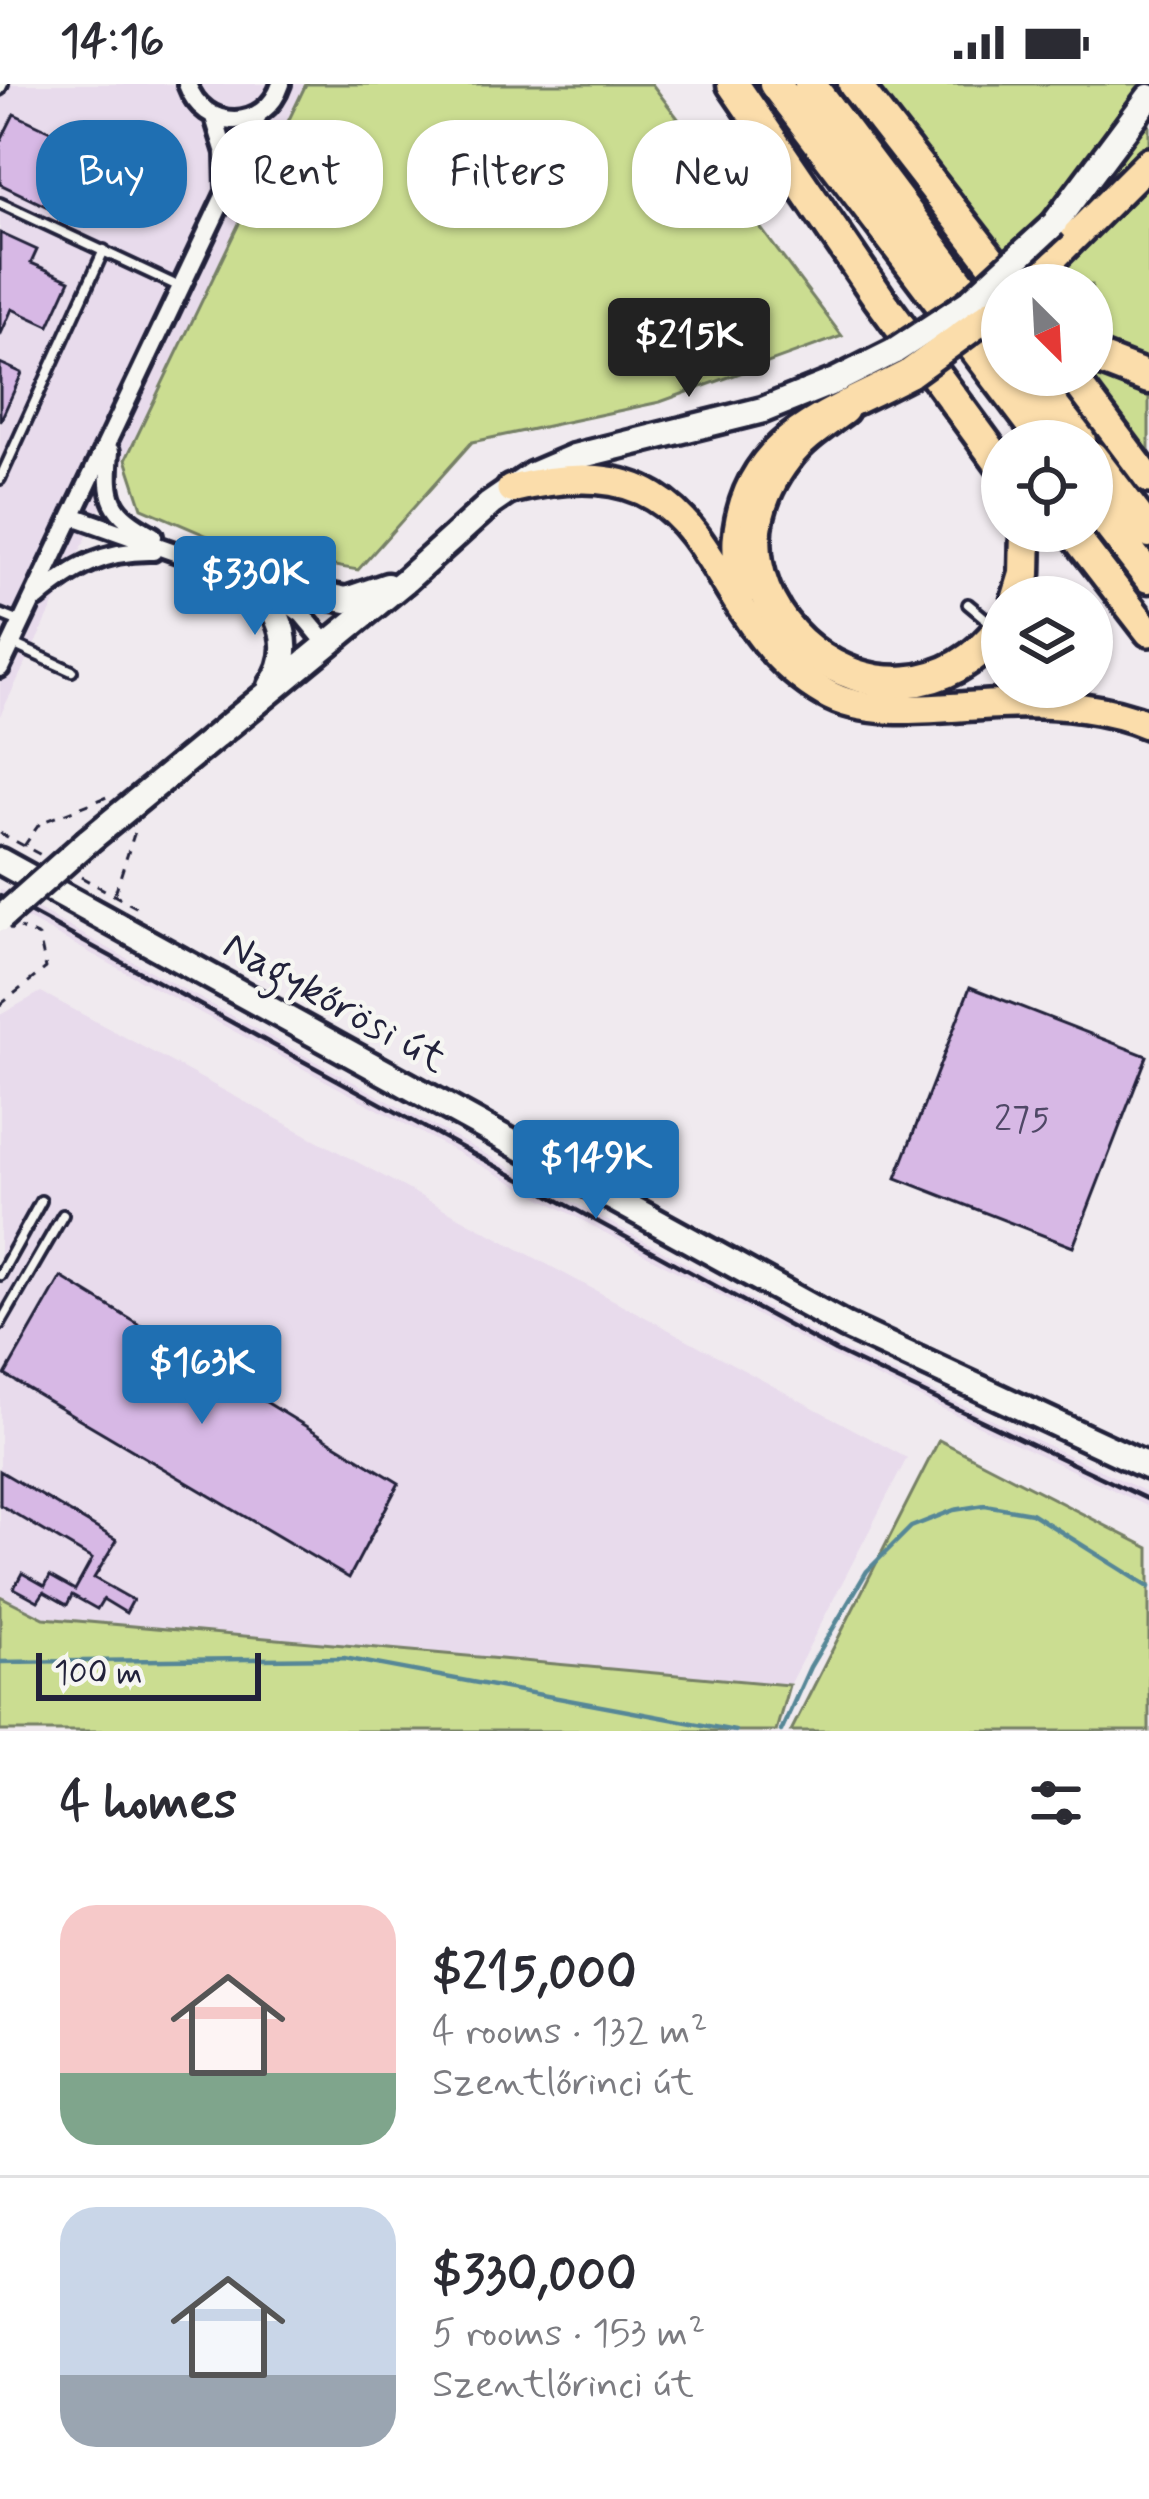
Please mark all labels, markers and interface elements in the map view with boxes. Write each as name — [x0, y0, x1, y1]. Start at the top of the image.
text: 14:16 — [60, 13, 164, 72]
chip: Buy — [36, 120, 187, 228]
chip: Rent — [211, 120, 383, 228]
chip: Filters — [407, 120, 608, 228]
chip: New — [632, 120, 791, 228]
north arrow — [981, 264, 1113, 396]
map controls — [981, 264, 1113, 708]
pin: $215K — [605, 298, 773, 400]
text: $215K — [635, 311, 743, 362]
button: locate — [981, 420, 1113, 552]
pin: $330K — [171, 536, 339, 638]
text: $330K — [201, 549, 309, 600]
button: layers — [981, 576, 1113, 708]
street label: Nagykőrösi út — [211, 919, 456, 1091]
house number: 275 — [994, 1097, 1050, 1144]
pin: $149K — [512, 1120, 680, 1222]
text: $149K — [540, 1133, 652, 1184]
pin: $163K — [118, 1325, 286, 1427]
text: $163K — [149, 1338, 255, 1389]
scale bar — [36, 1647, 261, 1700]
text: 100 m — [54, 1652, 143, 1696]
text: 4 homes — [60, 1770, 237, 1836]
icon: filters — [1023, 1770, 1089, 1836]
text: $215,000 — [432, 1941, 637, 2007]
icon: home — [156, 1953, 300, 2097]
text: 4 rooms · 132 m² — [432, 2007, 708, 2058]
text: Szentlőrinci út — [432, 2058, 694, 2109]
text: $330,000 — [432, 2243, 637, 2309]
icon: home — [156, 2255, 300, 2399]
text: 5 rooms · 153 m² — [432, 2309, 705, 2360]
text: Szentlőrinci út — [432, 2360, 694, 2411]

